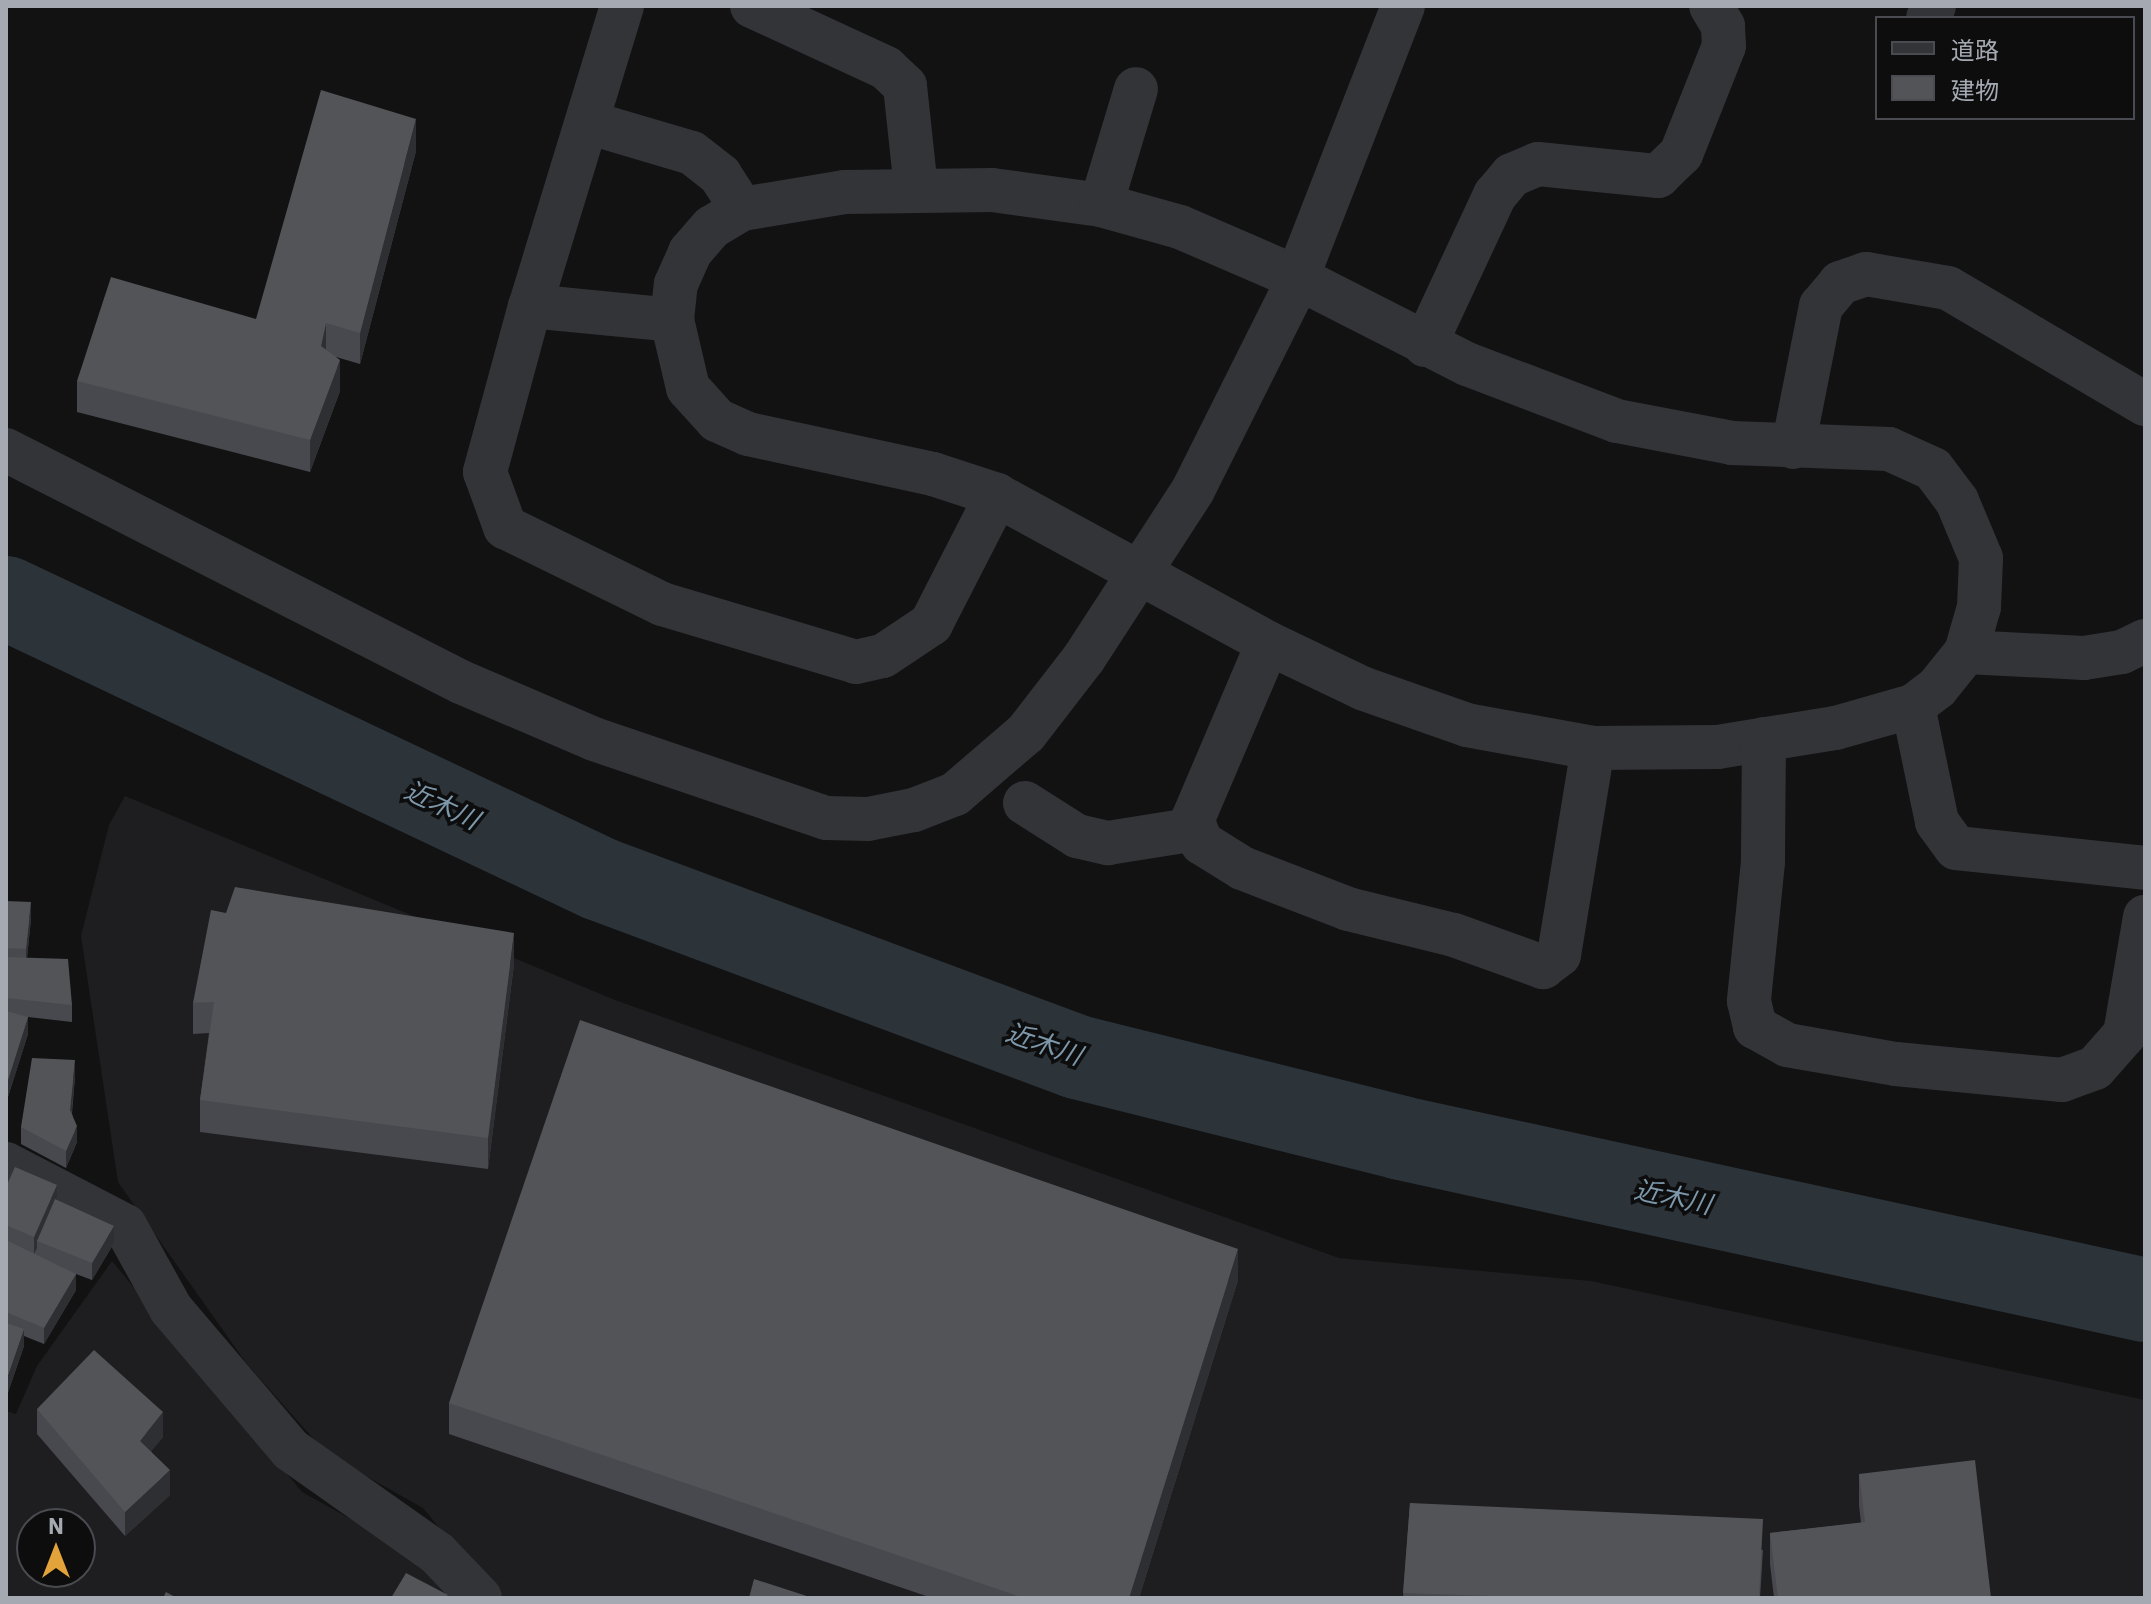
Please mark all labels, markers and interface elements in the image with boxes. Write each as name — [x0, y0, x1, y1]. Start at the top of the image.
legend — [1875, 16, 2135, 120]
text: 道路 — [1951, 34, 1999, 66]
text: 建物 — [1951, 74, 1999, 106]
water label: 近木川 — [400, 774, 484, 836]
water label: 近木川 — [1002, 1017, 1086, 1071]
water label: 近木川 — [1632, 1174, 1714, 1220]
north arrow — [16, 1508, 96, 1588]
text: N — [48, 1511, 64, 1540]

